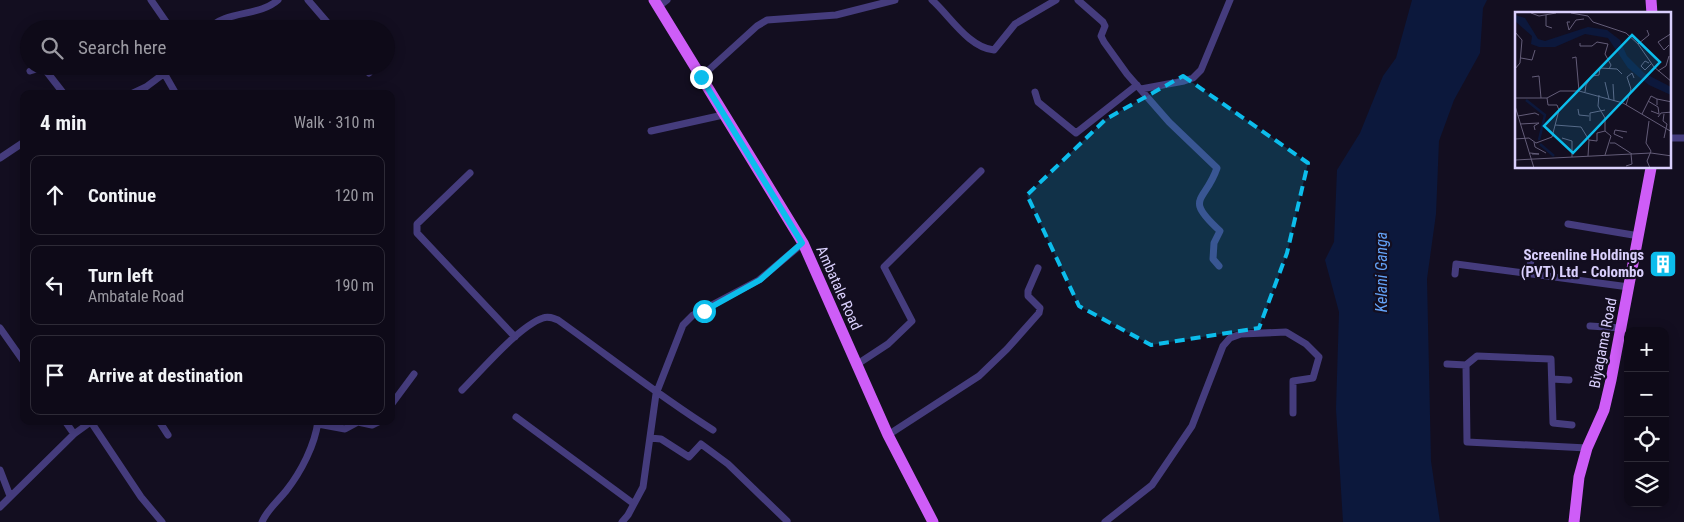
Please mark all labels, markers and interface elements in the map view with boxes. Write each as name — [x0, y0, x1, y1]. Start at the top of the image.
inset map — [1515, 12, 1672, 169]
search box — [20, 20, 395, 75]
icon: search — [38, 34, 66, 62]
text: Search here — [78, 36, 166, 59]
route end — [690, 66, 713, 89]
text: 4 min — [40, 111, 87, 135]
text: Walk · 310 m — [294, 113, 375, 132]
icon: ahead — [41, 181, 69, 209]
text: Continue — [88, 184, 156, 207]
text: 120 m — [335, 186, 374, 205]
water label: Kelani Ganga — [1372, 232, 1391, 312]
street label: Ambatale Road — [812, 243, 866, 333]
place label: Screenline Holdings (PVT) Ltd - Colombo — [1521, 246, 1644, 281]
building icon: Screenline Holdings (PVT) Ltd - Colombo — [1648, 249, 1678, 279]
text: Turn left — [88, 264, 153, 287]
icon: left — [41, 271, 69, 299]
text: 190 m — [335, 276, 374, 295]
text: Ambatale Road — [88, 287, 184, 306]
street label: Biyagama Road — [1585, 296, 1621, 390]
route start — [693, 300, 716, 323]
map controls — [1624, 327, 1669, 507]
button: + — [1624, 327, 1669, 372]
icon: arrive — [41, 361, 69, 389]
text: Arrive at destination — [88, 364, 243, 387]
button: − — [1624, 372, 1669, 417]
button: locate — [1624, 417, 1669, 462]
button: layers — [1624, 462, 1669, 507]

